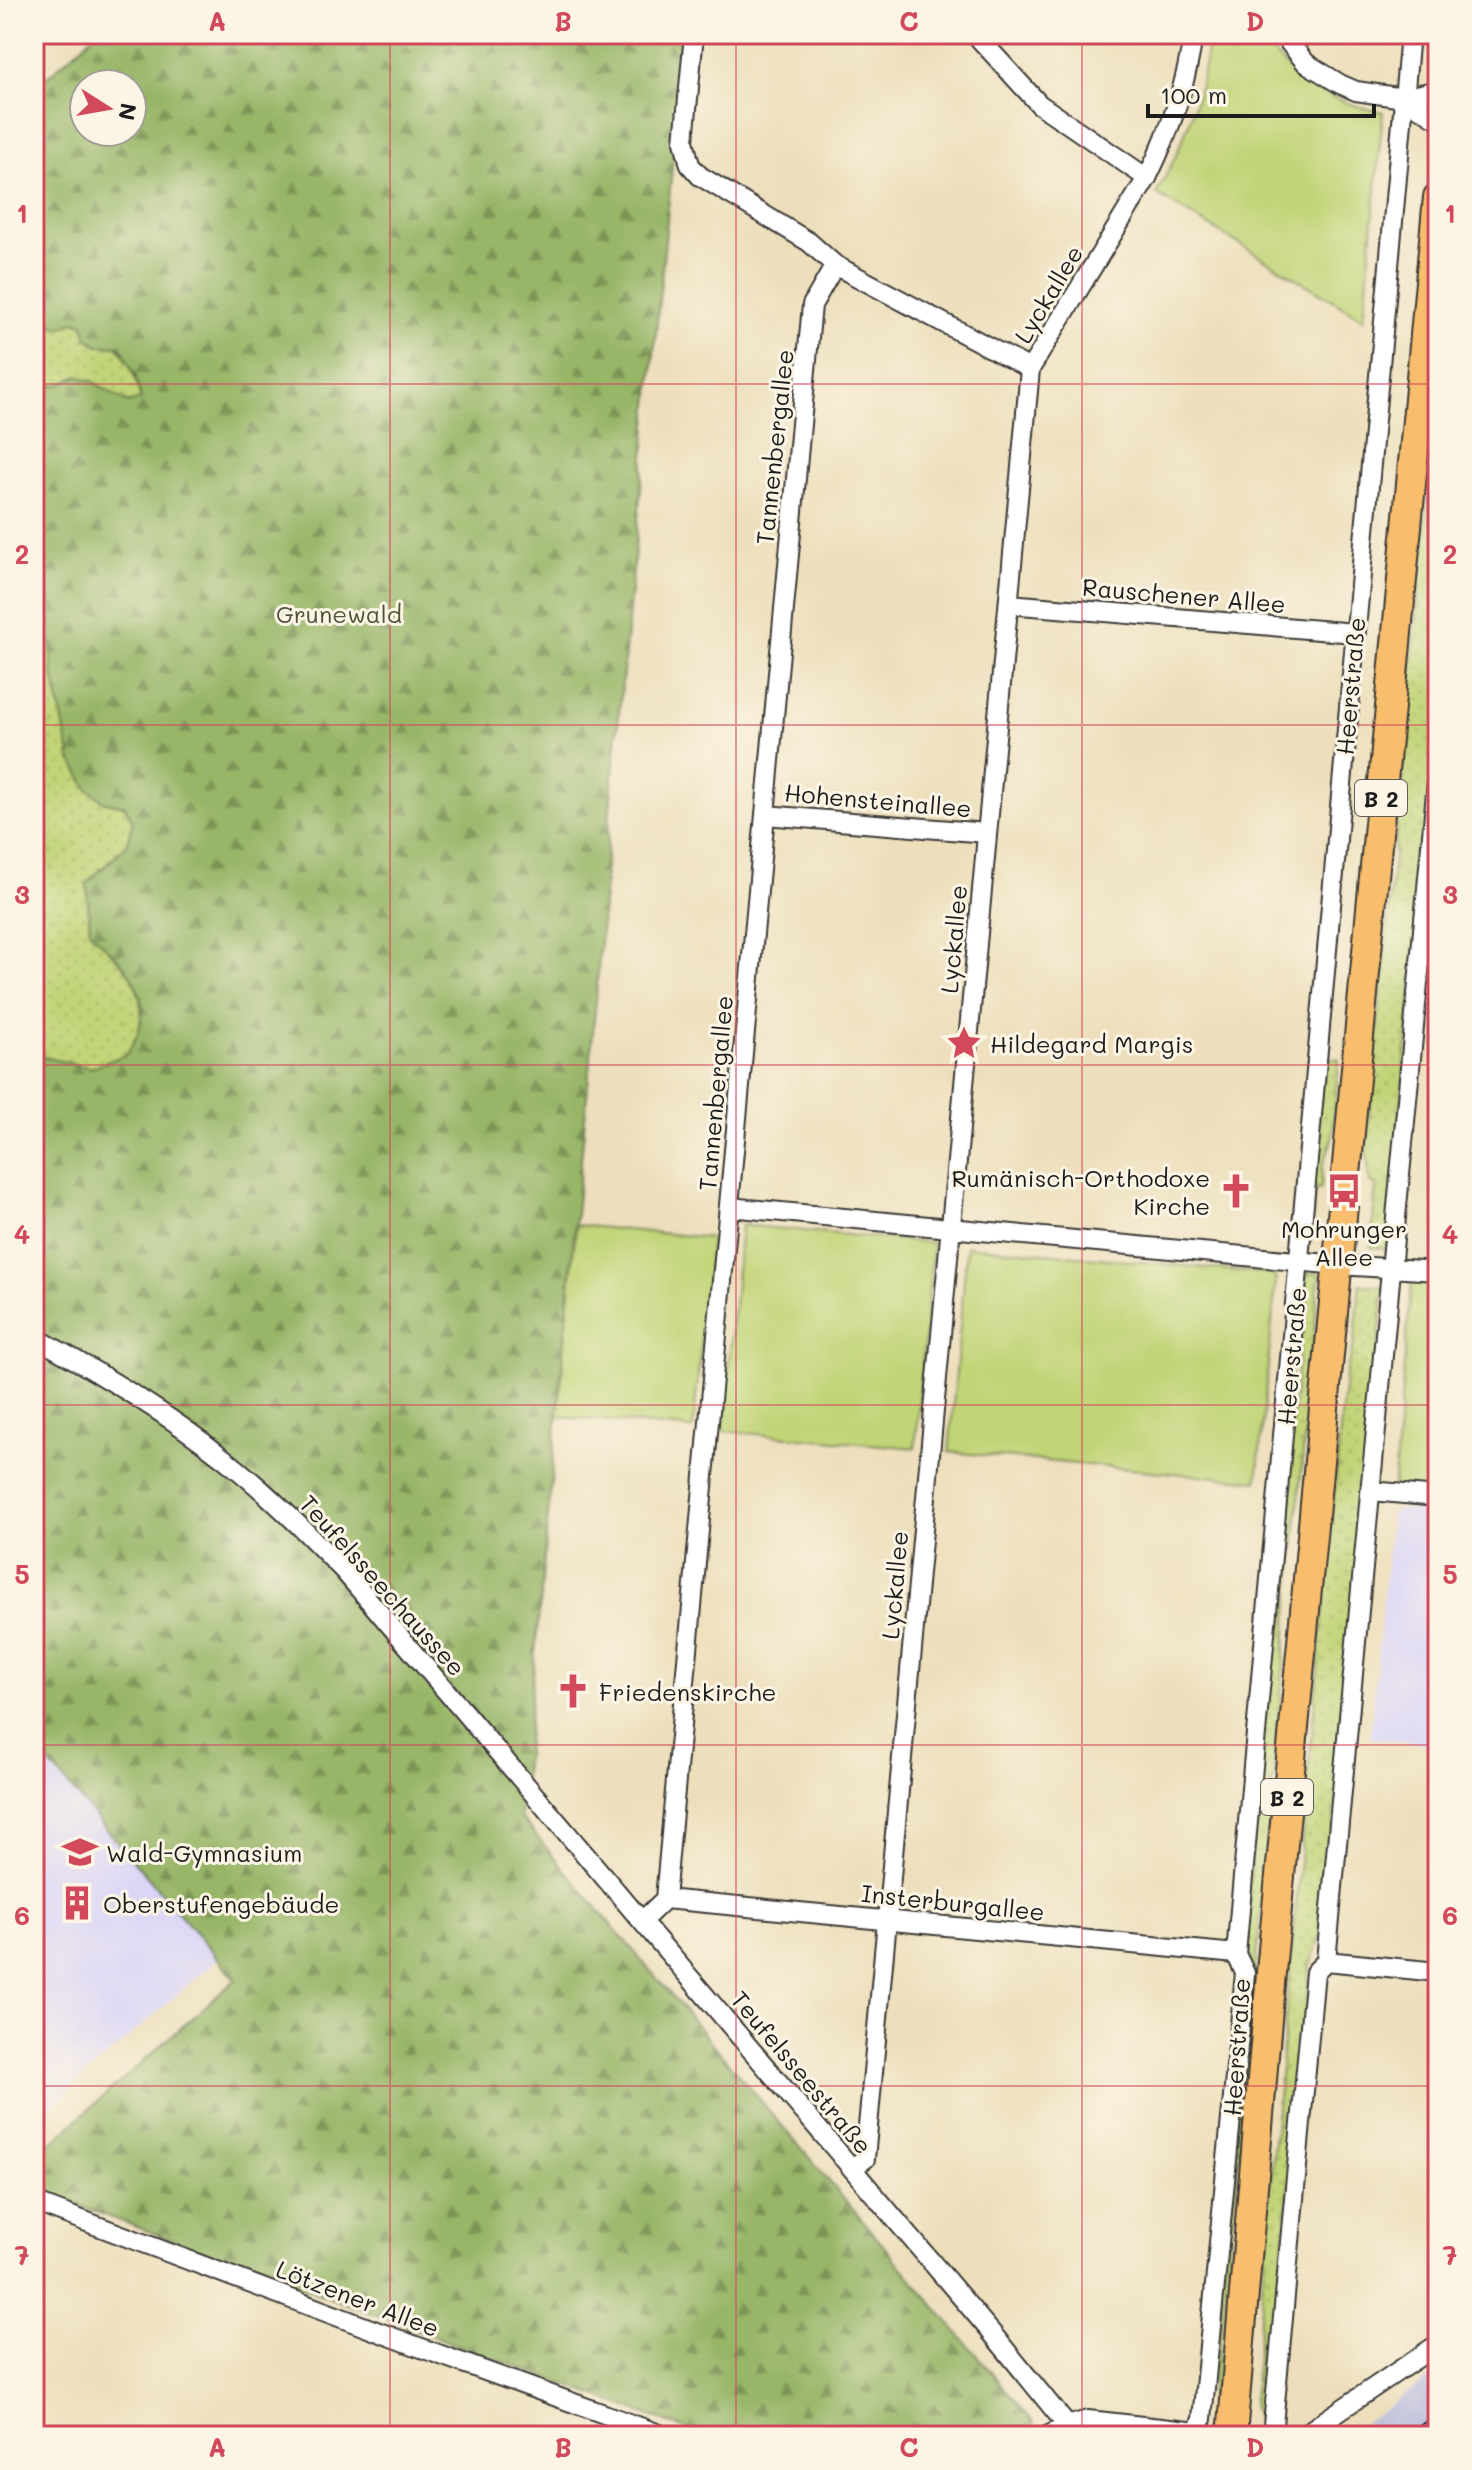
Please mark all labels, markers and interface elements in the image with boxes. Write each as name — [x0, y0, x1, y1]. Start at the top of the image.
text: A — [208, 4, 226, 38]
text: B — [554, 4, 572, 38]
text: C — [899, 4, 919, 38]
text: D — [1246, 4, 1264, 38]
north arrow — [68, 68, 148, 148]
scale bar — [1148, 68, 1374, 118]
text: 100 m — [1160, 79, 1227, 110]
text: N — [112, 101, 144, 123]
text: 1 — [16, 196, 28, 230]
text: 1 — [1444, 196, 1456, 230]
street label: Lyckallee — [1007, 239, 1089, 349]
street label: Tannenbergallee — [748, 348, 800, 546]
text: 2 — [15, 537, 29, 571]
text: 2 — [1443, 537, 1457, 571]
street label: Rauschener Allee — [1081, 571, 1287, 619]
park label: Grunewald — [276, 598, 402, 629]
street label: Heerstraße — [1329, 616, 1371, 756]
street label: Hohensteinallee — [783, 776, 973, 824]
road number: B 2 — [1355, 780, 1407, 816]
text: 3 — [14, 877, 30, 911]
text: 3 — [1442, 877, 1458, 911]
street label: Lyckallee — [933, 883, 973, 995]
street label: Tannenbergallee — [691, 994, 739, 1192]
place icon: Hildegard Margis — [945, 1024, 983, 1062]
place label: Hildegard Margis — [990, 1028, 1193, 1059]
place label: Rumänisch-Orthodoxe Kirche — [951, 1162, 1210, 1221]
church icon: Rumänisch-Orthodoxe Kirche — [1217, 1172, 1255, 1210]
bus stop icon: Mohrunger Allee — [1325, 1172, 1363, 1210]
place label: Mohrunger Allee — [1281, 1213, 1407, 1272]
text: 4 — [14, 1217, 30, 1251]
text: 4 — [1442, 1217, 1458, 1251]
street label: Heerstraße — [1270, 1286, 1312, 1426]
street label: Teufelsseechaussee — [293, 1488, 473, 1682]
street label: Lyckallee — [874, 1529, 914, 1641]
text: 5 — [14, 1557, 30, 1591]
text: 5 — [1442, 1557, 1458, 1591]
church icon: Friedenskirche — [554, 1672, 592, 1710]
place label: Friedenskirche — [599, 1676, 776, 1707]
road number: B 2 — [1261, 1779, 1313, 1815]
school or university icon: Wald-Gymnasium — [61, 1833, 99, 1871]
place label: Wald-Gymnasium — [106, 1837, 302, 1868]
street label: Insterburgallee — [860, 1877, 1046, 1927]
building icon: Oberstufengebäude — [58, 1884, 96, 1922]
place label: Oberstufengebäude — [103, 1888, 339, 1919]
text: 6 — [14, 1898, 30, 1932]
text: 6 — [1442, 1898, 1458, 1932]
street label: Heerstraße — [1216, 1977, 1256, 2117]
street label: Teufelsseestraße — [725, 1984, 879, 2160]
text: 7 — [15, 2238, 29, 2272]
text: 7 — [1443, 2238, 1457, 2272]
street label: Lötzener Allee — [272, 2253, 444, 2343]
text: A — [208, 2430, 226, 2464]
text: B — [554, 2430, 572, 2464]
text: C — [899, 2430, 919, 2464]
text: D — [1246, 2430, 1264, 2464]

